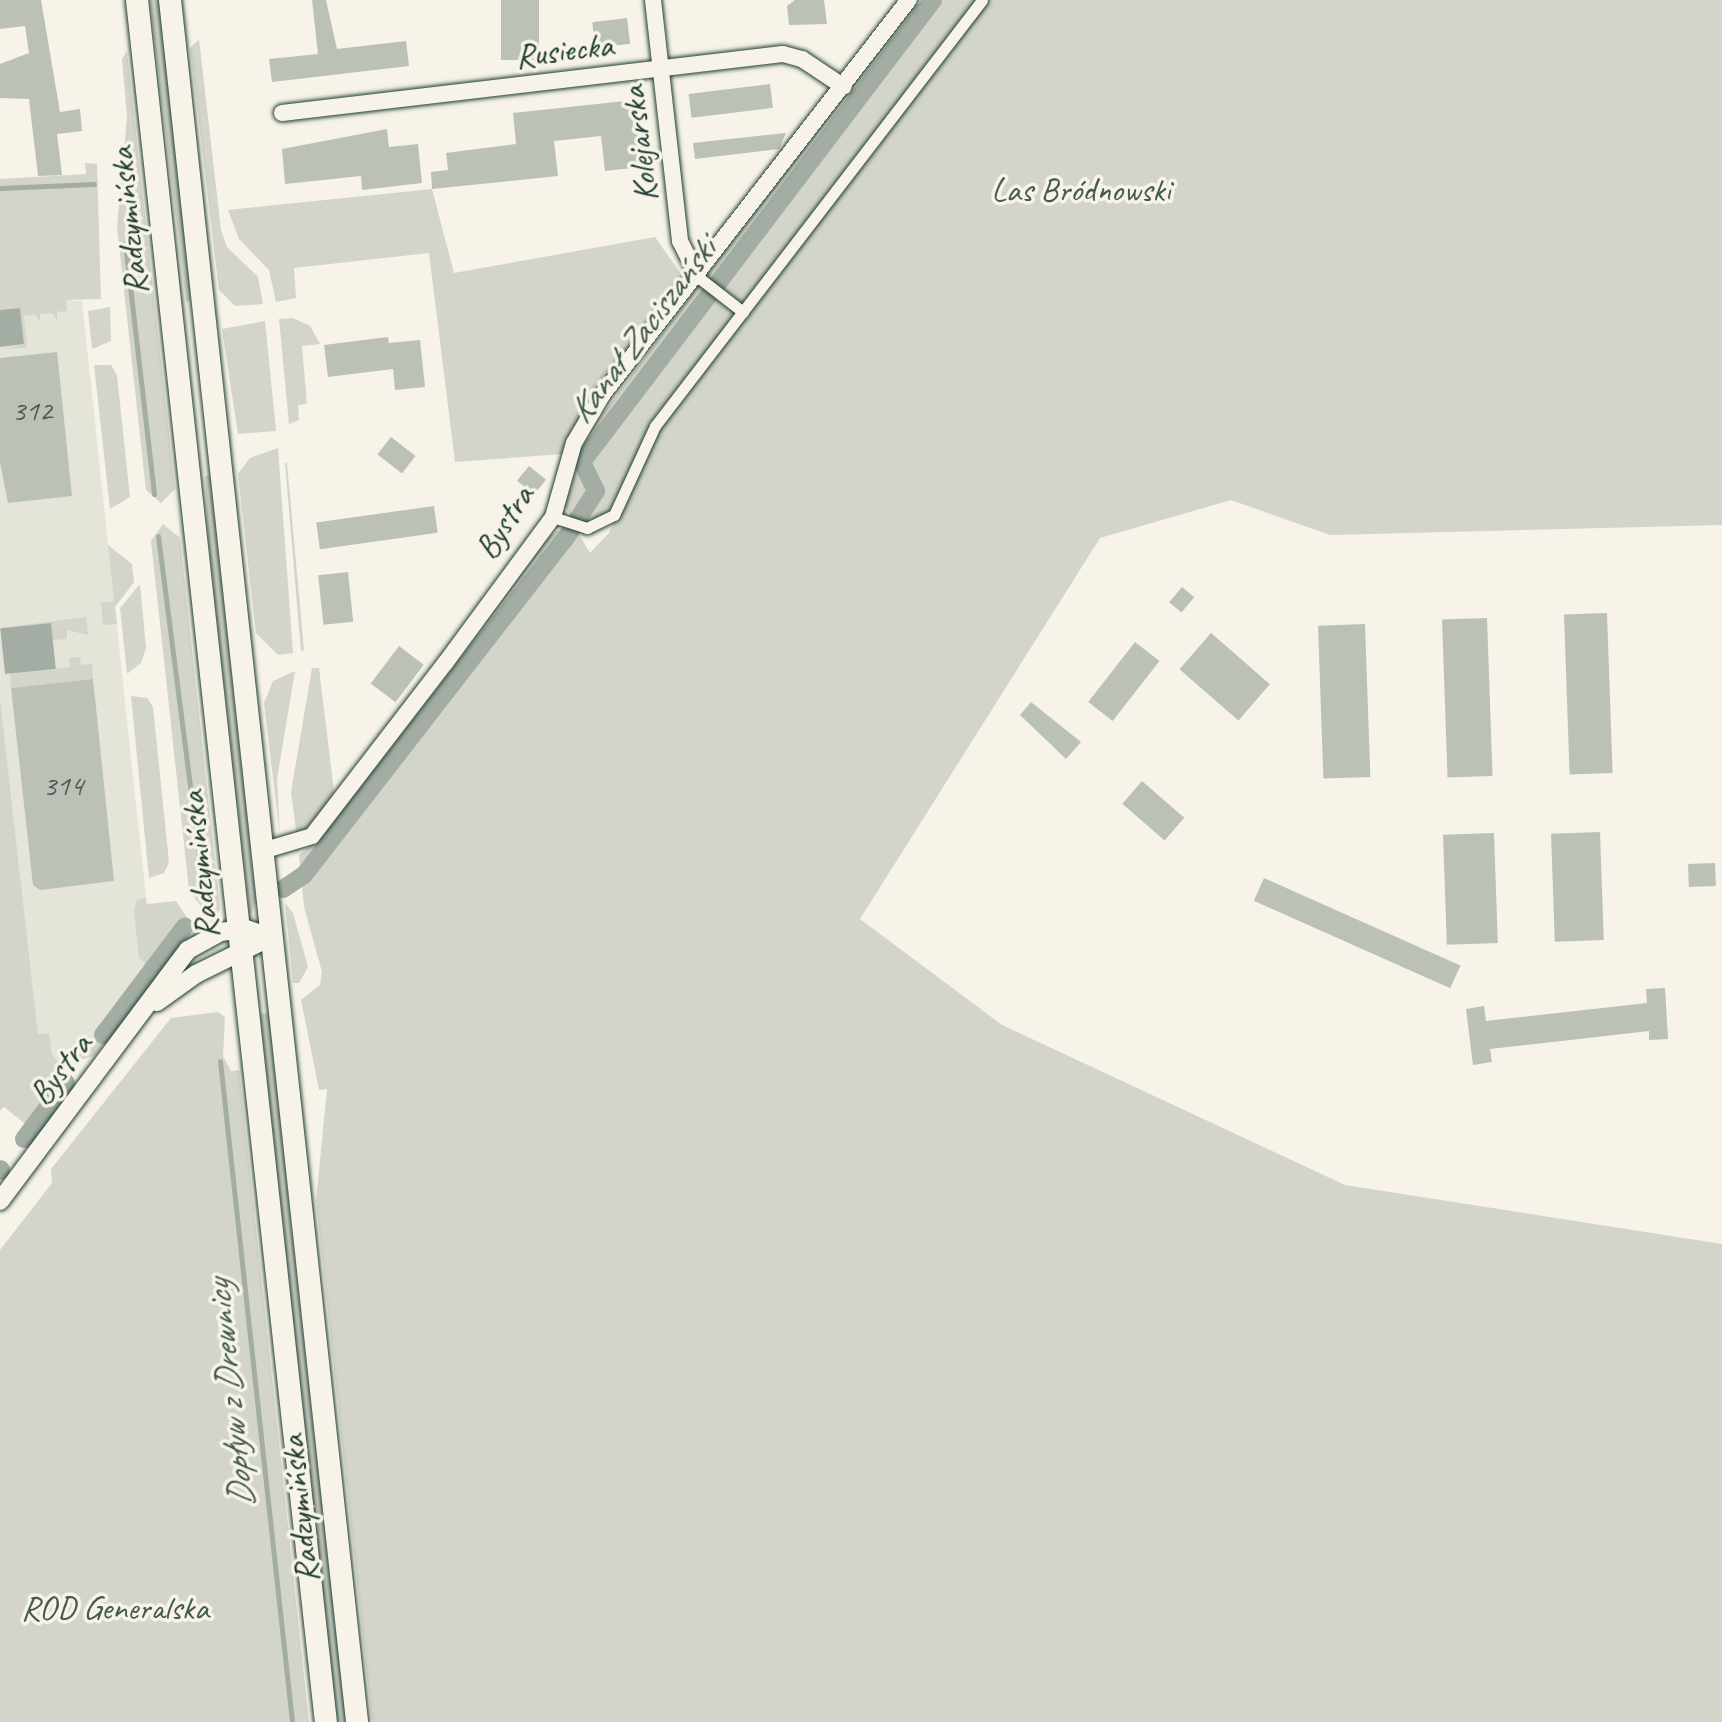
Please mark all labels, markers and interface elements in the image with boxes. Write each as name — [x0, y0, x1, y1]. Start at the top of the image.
street label: Rusiecka — [513, 24, 615, 76]
street label: Kolejarska — [612, 84, 666, 204]
street label: Radzymińska — [100, 145, 156, 297]
park label: Las Bródnowski — [991, 170, 1171, 210]
water label: Kanał Zaciszański — [559, 230, 725, 432]
house number: 312 — [12, 392, 52, 428]
street label: Bystra — [466, 478, 542, 566]
house number: 314 — [43, 767, 83, 803]
street label: Radzymińska — [171, 789, 227, 941]
street label: Bystra — [20, 1025, 100, 1113]
water label: Dopływ z Drewnicy — [197, 1279, 263, 1509]
street label: Radzymińska — [271, 1433, 327, 1585]
park label: ROD Generalska — [21, 1588, 209, 1628]

